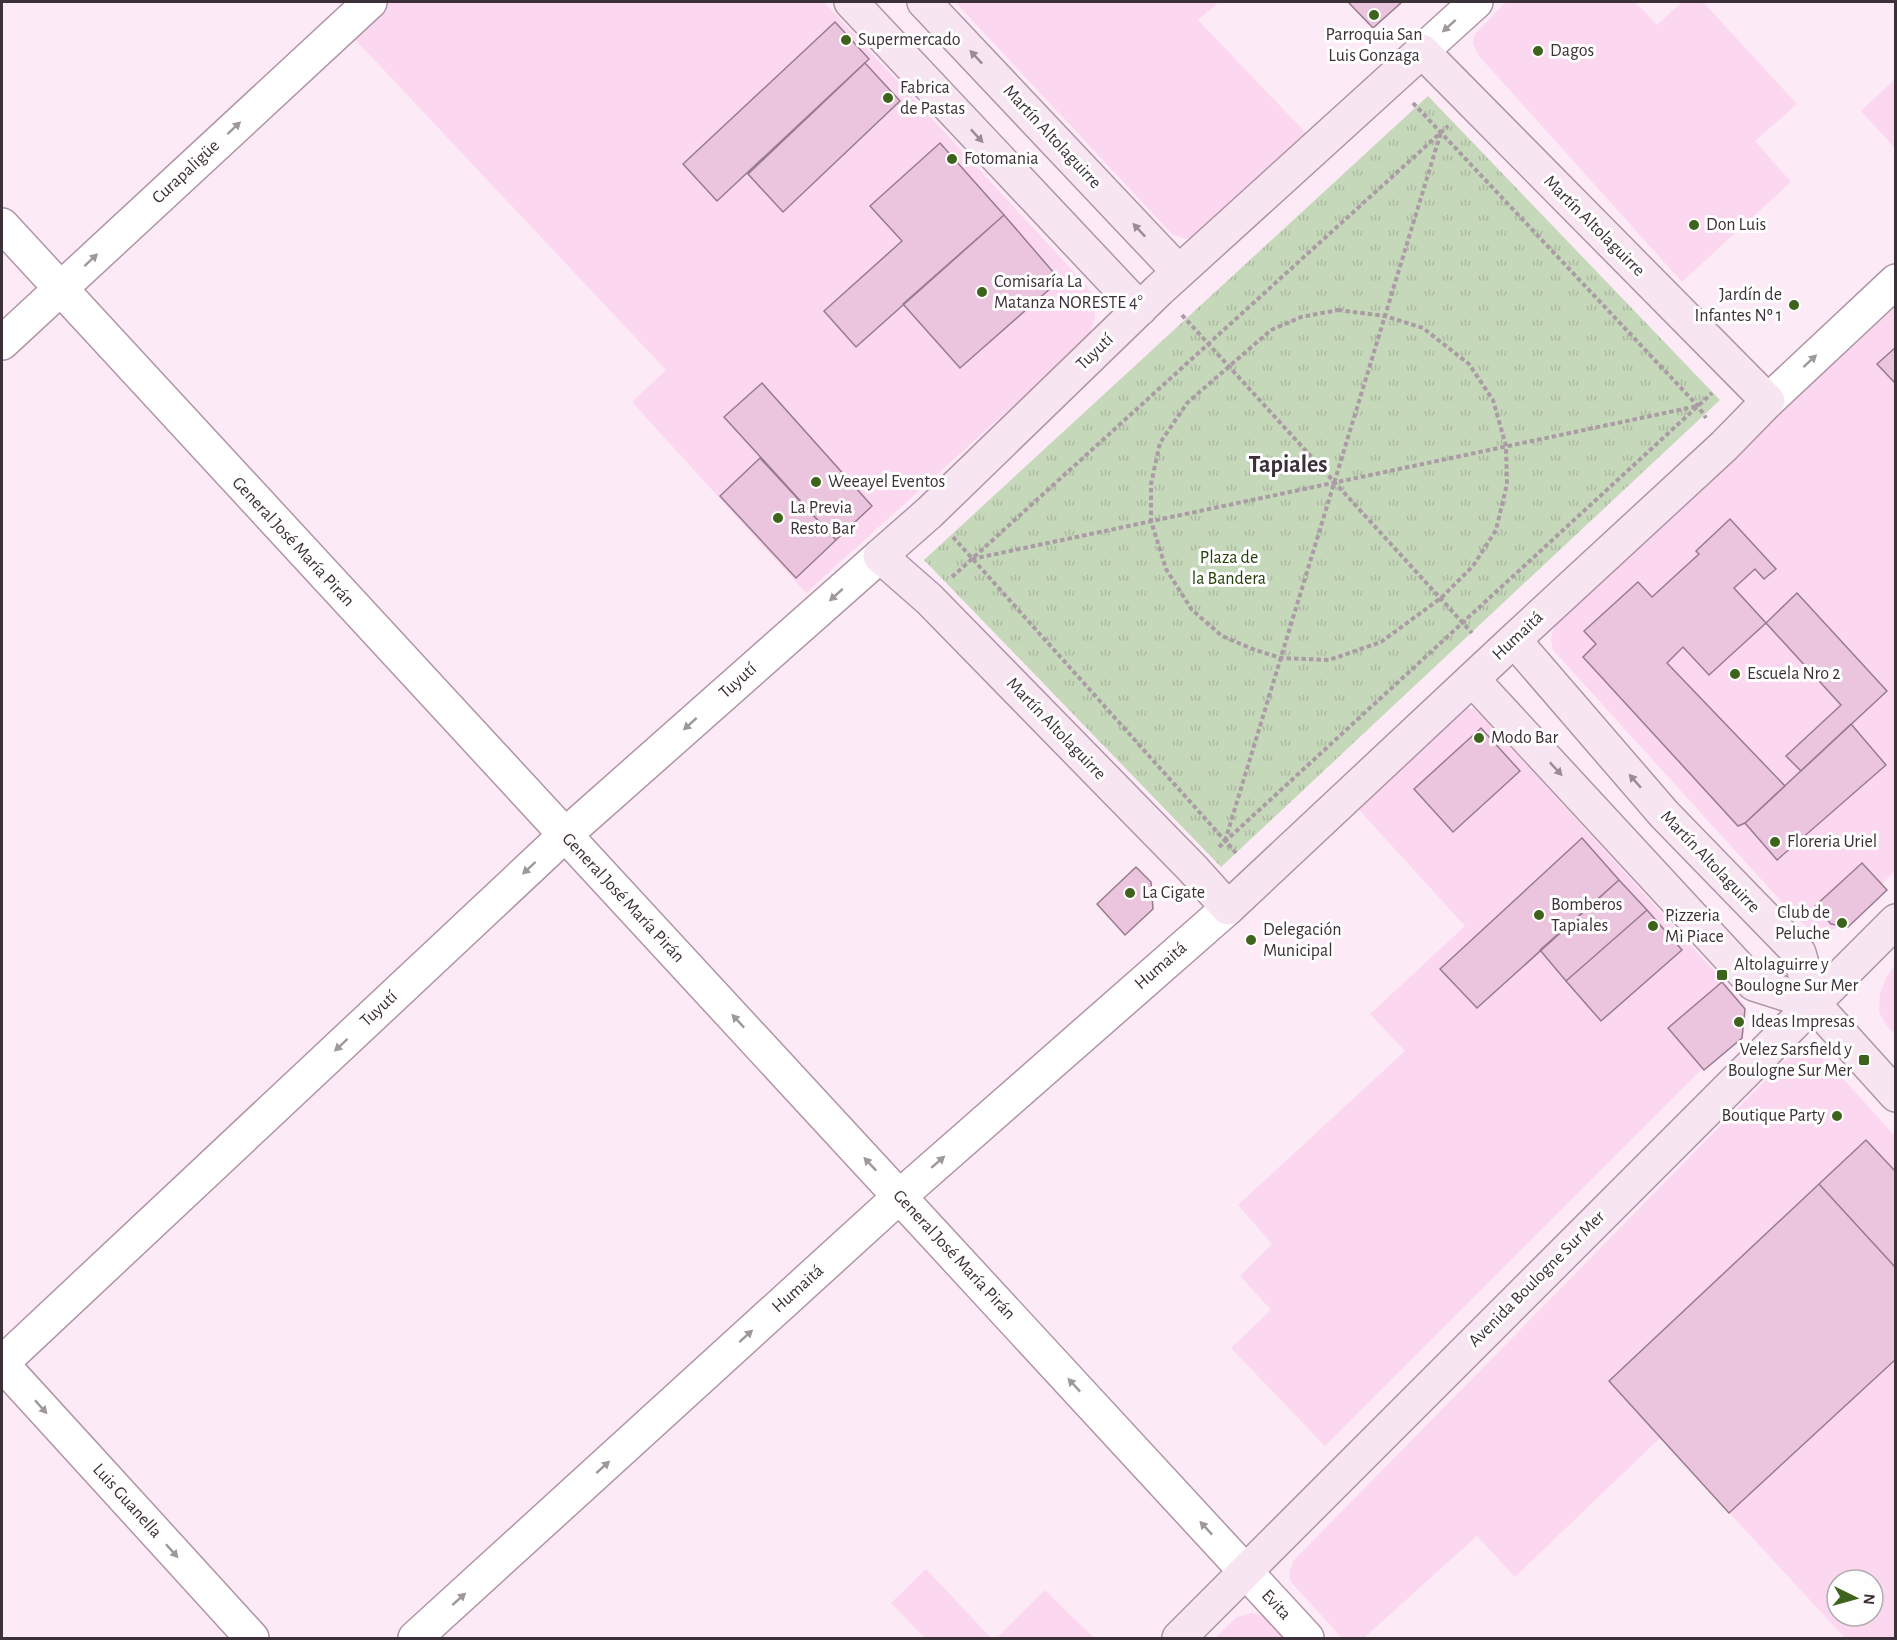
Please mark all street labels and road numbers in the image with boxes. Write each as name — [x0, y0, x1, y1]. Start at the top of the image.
street label: Martín Altolaguirre — [1000, 82, 1104, 192]
street label: Curapaligüe — [149, 137, 223, 207]
street label: Martín Altolaguirre — [1540, 172, 1648, 280]
street label: Tuyutí — [1073, 330, 1117, 374]
street label: General José María Pirán — [228, 474, 358, 610]
street label: Humaitá — [1489, 608, 1547, 664]
street label: Tuyutí — [716, 659, 761, 702]
street label: Martín Altolaguirre — [1003, 674, 1109, 784]
street label: Martín Altolaguirre — [1657, 807, 1763, 917]
street label: General José María Pirán — [558, 830, 688, 966]
street label: Humaitá — [1132, 939, 1190, 993]
street label: Tuyutí — [357, 987, 401, 1030]
street label: General José María Pirán — [889, 1187, 1019, 1323]
street label: Avenida Boulogne Sur Mer — [1465, 1207, 1609, 1351]
street label: Humaitá — [769, 1261, 827, 1317]
street label: Luis Guanella — [89, 1460, 165, 1542]
street label: Evita — [1258, 1586, 1294, 1624]

